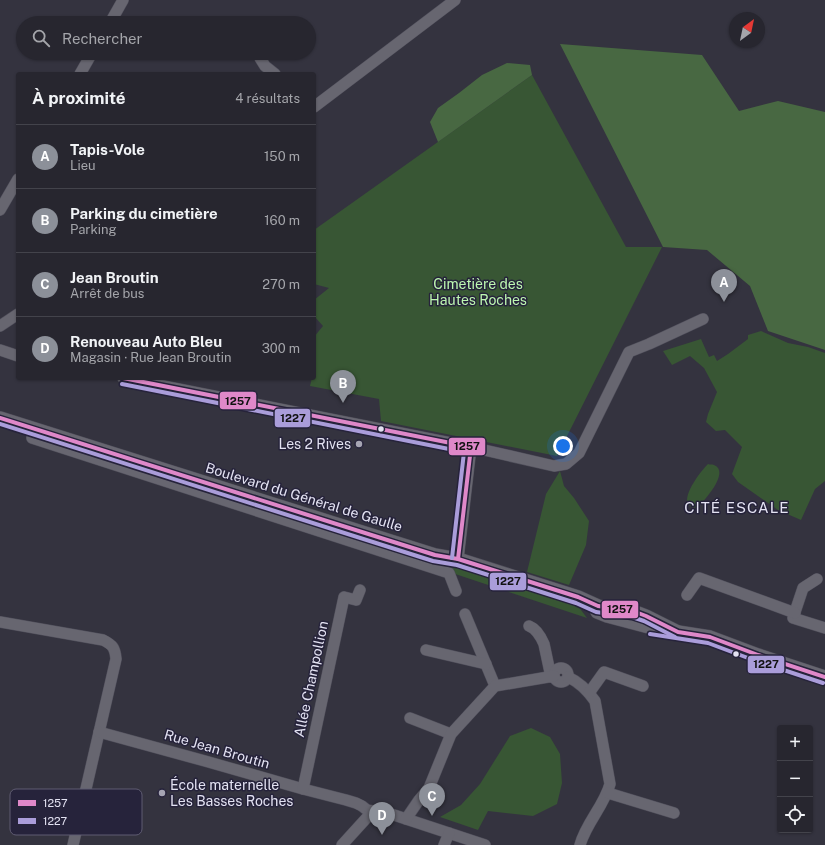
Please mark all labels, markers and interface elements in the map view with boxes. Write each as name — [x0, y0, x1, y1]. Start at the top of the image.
north arrow — [729, 12, 765, 48]
search box — [16, 16, 316, 60]
icon: search — [30, 27, 52, 49]
text: Rechercher — [62, 30, 142, 47]
text: À proximité — [32, 88, 126, 108]
text: 4 résultats — [235, 91, 300, 106]
text: Tapis-Vole — [70, 141, 145, 158]
text: A — [40, 149, 50, 164]
text: 150 m — [264, 149, 300, 164]
text: Lieu — [70, 158, 96, 173]
text: Parking du cimetière — [70, 205, 218, 222]
text: B — [41, 213, 49, 228]
text: 160 m — [264, 213, 300, 228]
text: Parking — [70, 222, 117, 237]
text: Jean Broutin — [70, 269, 159, 286]
pin: A — [711, 269, 737, 302]
park label: Cimetière des Hautes Roches — [429, 276, 527, 308]
text: C — [40, 277, 50, 292]
text: 270 m — [262, 277, 300, 292]
text: Arrêt de bus — [70, 286, 144, 301]
text: Renouveau Auto Bleu — [70, 333, 222, 350]
text: D — [40, 341, 50, 356]
text: 300 m — [262, 341, 300, 356]
text: Magasin · Rue Jean Broutin — [70, 350, 232, 365]
pin: B — [330, 370, 356, 403]
line badge: 1257 — [219, 391, 257, 410]
text: 1257 — [225, 395, 251, 407]
line badge: 1227 — [274, 408, 311, 428]
text: 1227 — [280, 412, 306, 424]
unlabelled marker — [376, 424, 386, 434]
place label: Les 2 Rives — [278, 436, 351, 452]
your location — [553, 436, 573, 456]
line badge: 1257 — [448, 437, 486, 456]
marker: Les 2 Rives — [354, 439, 364, 449]
text: 1257 — [454, 440, 480, 452]
street label: Boulevard du Général de Gaulle — [204, 459, 404, 535]
district label: CITÉ ESCALE — [684, 499, 790, 516]
line badge: 1227 — [489, 572, 527, 591]
text: 1227 — [495, 575, 521, 587]
line badge: 1257 — [601, 600, 639, 619]
text: 1257 — [607, 603, 633, 615]
street label: Allée Champollion — [291, 619, 331, 739]
unlabelled marker — [731, 649, 741, 659]
line badge: 1227 — [747, 655, 785, 674]
text: 1227 — [753, 658, 779, 670]
map controls — [777, 725, 813, 833]
button: + — [777, 725, 813, 761]
street label: Rue Jean Broutin — [162, 726, 272, 772]
button: − — [777, 761, 813, 797]
place label: École maternelle Les Basses Roches — [170, 776, 293, 809]
pin: C — [419, 783, 445, 816]
marker: École maternelle Les Basses Roches — [157, 788, 167, 798]
legend — [10, 789, 142, 835]
text: 1257 — [43, 797, 68, 809]
button: locate — [777, 797, 813, 833]
pin: D — [369, 802, 395, 835]
text: 1227 — [43, 815, 68, 827]

